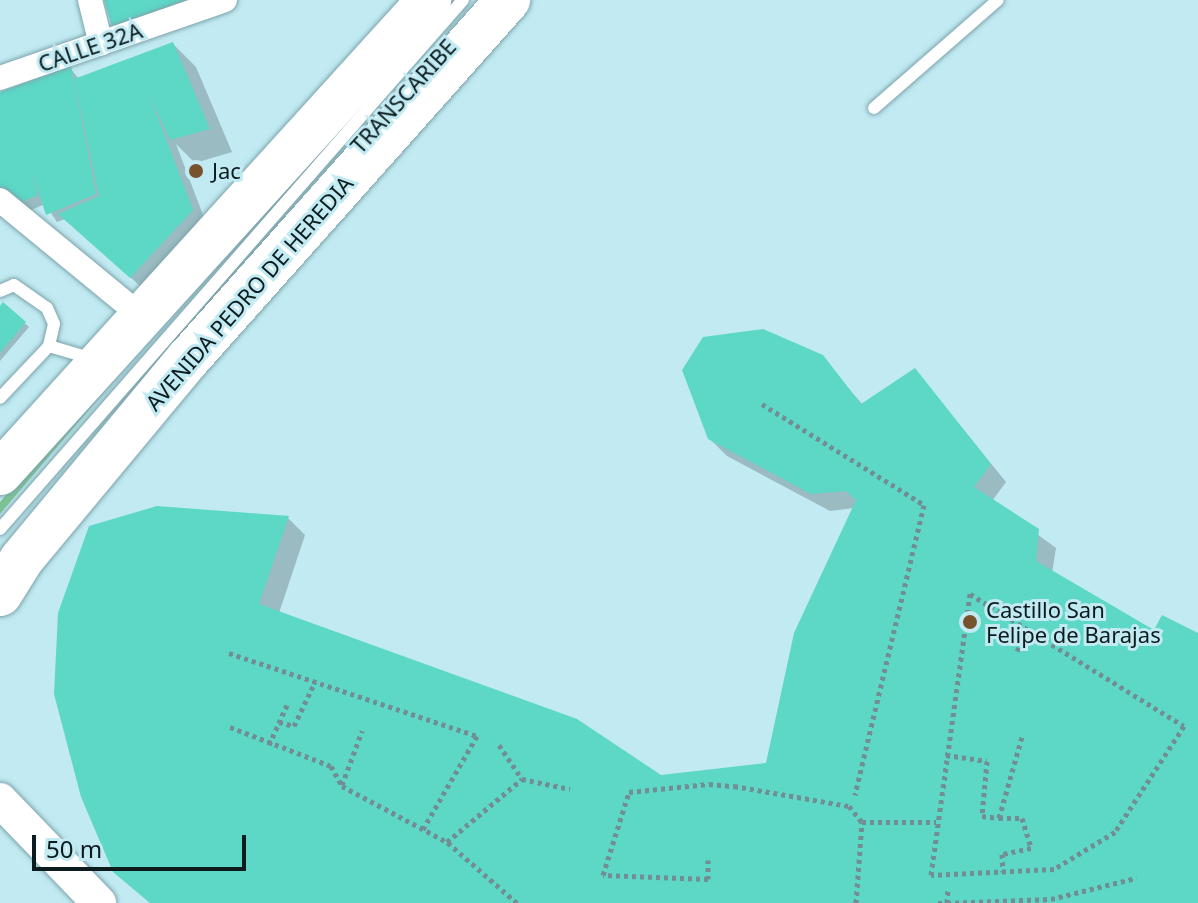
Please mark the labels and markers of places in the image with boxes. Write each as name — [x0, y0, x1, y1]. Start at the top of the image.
place label: Jac — [212, 158, 241, 184]
marker: Jac — [187, 162, 205, 180]
place label: Castillo San Felipe de Barajas — [986, 596, 1161, 648]
marker: Castillo San Felipe de Barajas — [961, 613, 979, 631]

